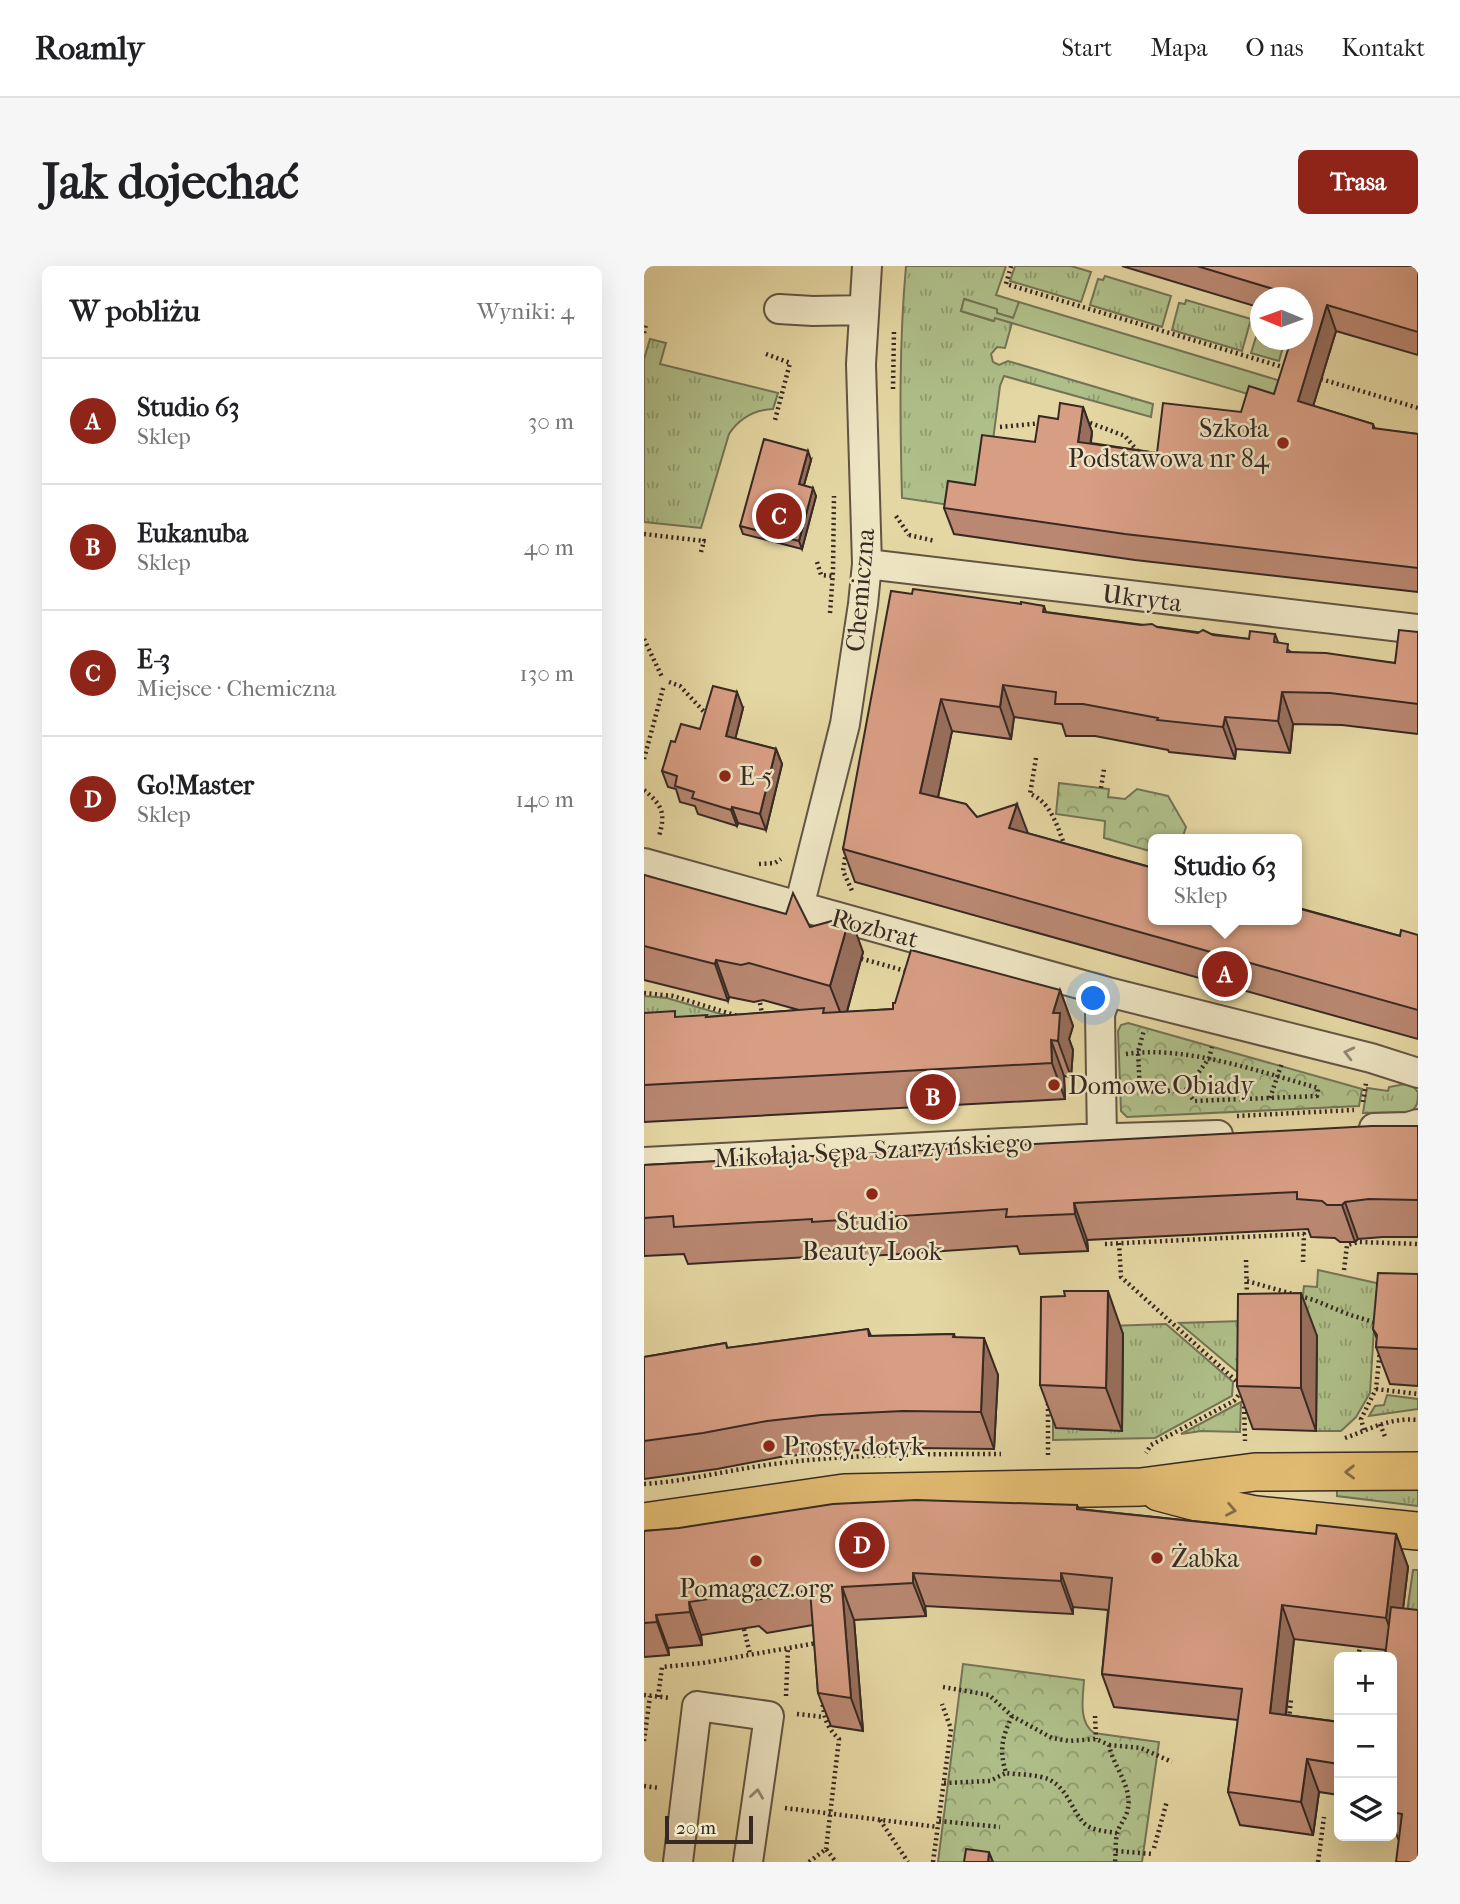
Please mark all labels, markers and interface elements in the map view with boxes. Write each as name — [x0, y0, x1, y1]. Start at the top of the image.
text: Roamly — [35, 29, 144, 68]
text: Start — [1061, 34, 1112, 62]
text: Mapa — [1150, 34, 1208, 62]
text: O nas — [1246, 34, 1304, 62]
text: Kontakt — [1342, 34, 1425, 62]
button: Trasa — [1298, 150, 1418, 214]
text: Jak dojechać — [42, 153, 299, 211]
north arrow — [1250, 287, 1313, 350]
text: W pobliżu — [70, 294, 200, 329]
text: Wyniki: 4 — [477, 298, 574, 325]
text: Studio 63 — [137, 392, 239, 423]
text: A — [86, 408, 100, 435]
text: 30 m — [528, 408, 574, 435]
place label: Szkoła Podstawowa nr 84 — [1068, 413, 1270, 474]
text: Sklep — [137, 423, 191, 450]
marker: Szkoła Podstawowa nr 84 — [1275, 435, 1291, 451]
pin: C — [756, 490, 802, 542]
text: Eukanuba — [137, 518, 248, 549]
street label: Chemiczna — [840, 526, 881, 653]
text: B — [86, 534, 100, 561]
text: 40 m — [524, 534, 574, 561]
text: Sklep — [137, 549, 191, 576]
street label: Ukryta — [1100, 578, 1184, 619]
text: E-3 — [137, 644, 170, 675]
text: C — [85, 660, 101, 687]
text: 130 m — [520, 660, 574, 687]
text: Miejsce · Chemiczna — [137, 675, 336, 702]
place label: E-5 — [739, 761, 773, 792]
marker: E-5 — [717, 768, 733, 784]
text: Go!Master — [137, 770, 254, 801]
text: D — [84, 786, 102, 813]
text: 140 m — [515, 786, 574, 813]
text: Sklep — [137, 801, 191, 828]
popup — [1148, 834, 1302, 925]
text: Studio 63 — [1174, 851, 1276, 882]
text: Sklep — [1174, 882, 1228, 909]
street label: Rozbrat — [828, 902, 923, 955]
pin: A — [1202, 948, 1248, 1000]
your location — [1076, 981, 1110, 1015]
one-way arrow — [1343, 1047, 1355, 1061]
place label: Domowe Obiady — [1068, 1070, 1255, 1101]
pin: B — [910, 1071, 956, 1123]
marker: Domowe Obiady — [1046, 1077, 1062, 1093]
street label: Mikołaja Sępa-Szarzyńskiego — [713, 1127, 1033, 1175]
marker: Studio Beauty Look — [864, 1186, 880, 1202]
place label: Studio Beauty Look — [802, 1206, 943, 1267]
place label: Prosty dotyk — [783, 1431, 925, 1462]
marker: Prosty dotyk — [761, 1438, 777, 1454]
one-way arrow — [1344, 1464, 1355, 1479]
one-way arrow — [1225, 1502, 1237, 1517]
pin: D — [839, 1519, 885, 1571]
place label: Żabka — [1171, 1542, 1240, 1574]
marker: Żabka — [1149, 1550, 1165, 1566]
marker: Pomagacz.org — [748, 1553, 764, 1569]
place label: Pomagacz.org — [679, 1573, 834, 1604]
map controls — [1334, 1652, 1397, 1841]
button: + — [1334, 1652, 1397, 1715]
button: − — [1334, 1715, 1397, 1778]
button: layers — [1334, 1778, 1397, 1841]
one-way arrow — [750, 1789, 765, 1800]
scale bar — [665, 1813, 752, 1845]
text: 20 m — [676, 1817, 716, 1839]

